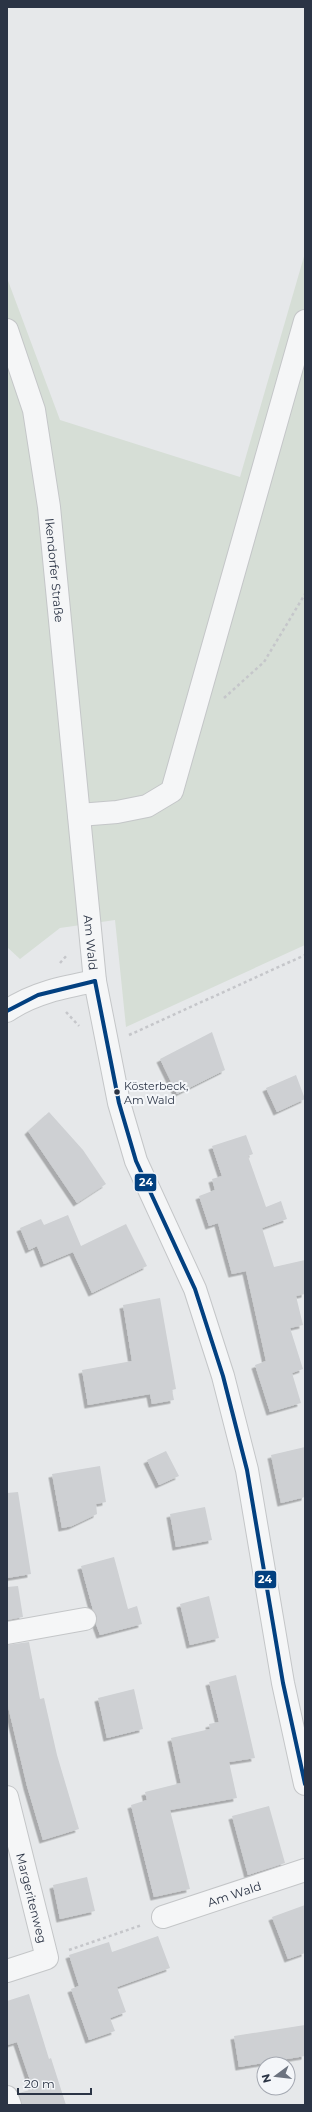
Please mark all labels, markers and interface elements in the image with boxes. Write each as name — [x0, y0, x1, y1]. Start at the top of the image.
street label: Ikendorfer Straße — [43, 517, 68, 623]
street label: Am Wald — [81, 914, 101, 971]
place label: Kösterbeck, Am Wald — [124, 1079, 188, 1107]
marker: Kösterbeck, Am Wald — [112, 1087, 122, 1097]
line badge: 24 — [134, 1173, 157, 1192]
text: 24 — [139, 1175, 153, 1189]
line badge: 24 — [254, 1570, 277, 1589]
text: 24 — [258, 1572, 272, 1586]
street label: Margeritenweg — [14, 1851, 50, 1945]
street label: Am Wald — [205, 1878, 263, 1909]
north arrow — [256, 2056, 296, 2096]
scale bar — [18, 2070, 91, 2096]
text: N — [258, 2072, 274, 2085]
text: 20 m — [24, 2076, 55, 2091]

